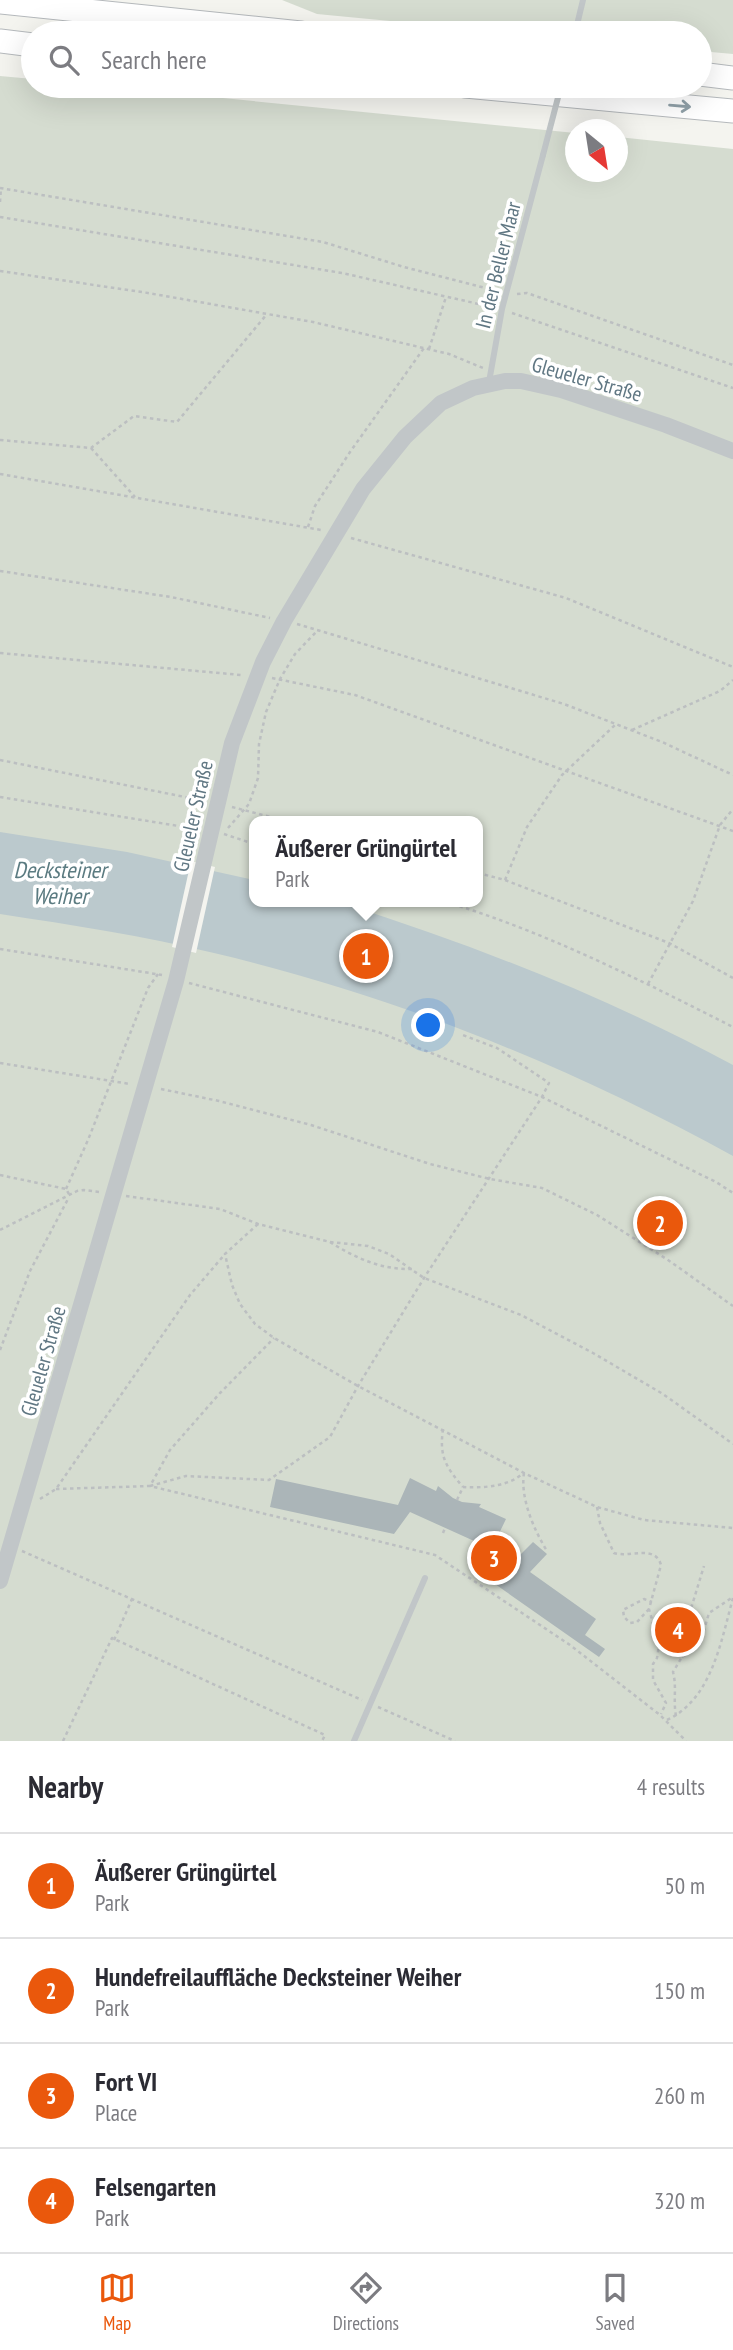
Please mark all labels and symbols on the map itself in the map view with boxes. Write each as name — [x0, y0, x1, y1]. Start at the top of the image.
one-way arrow — [668, 100, 690, 113]
north arrow — [565, 119, 628, 182]
street label: In der Beller Maar — [469, 199, 527, 331]
street label: Gleueler Straße — [529, 350, 645, 408]
street label: Gleueler Straße — [167, 758, 219, 874]
water label: Decksteiner Weiher — [14, 855, 110, 910]
pin: 1 — [343, 930, 389, 982]
your location — [411, 1008, 445, 1042]
pin: 2 — [637, 1197, 683, 1249]
street label: Gleueler Straße — [14, 1303, 72, 1419]
pin: 3 — [471, 1532, 517, 1584]
pin: 4 — [655, 1604, 701, 1656]

